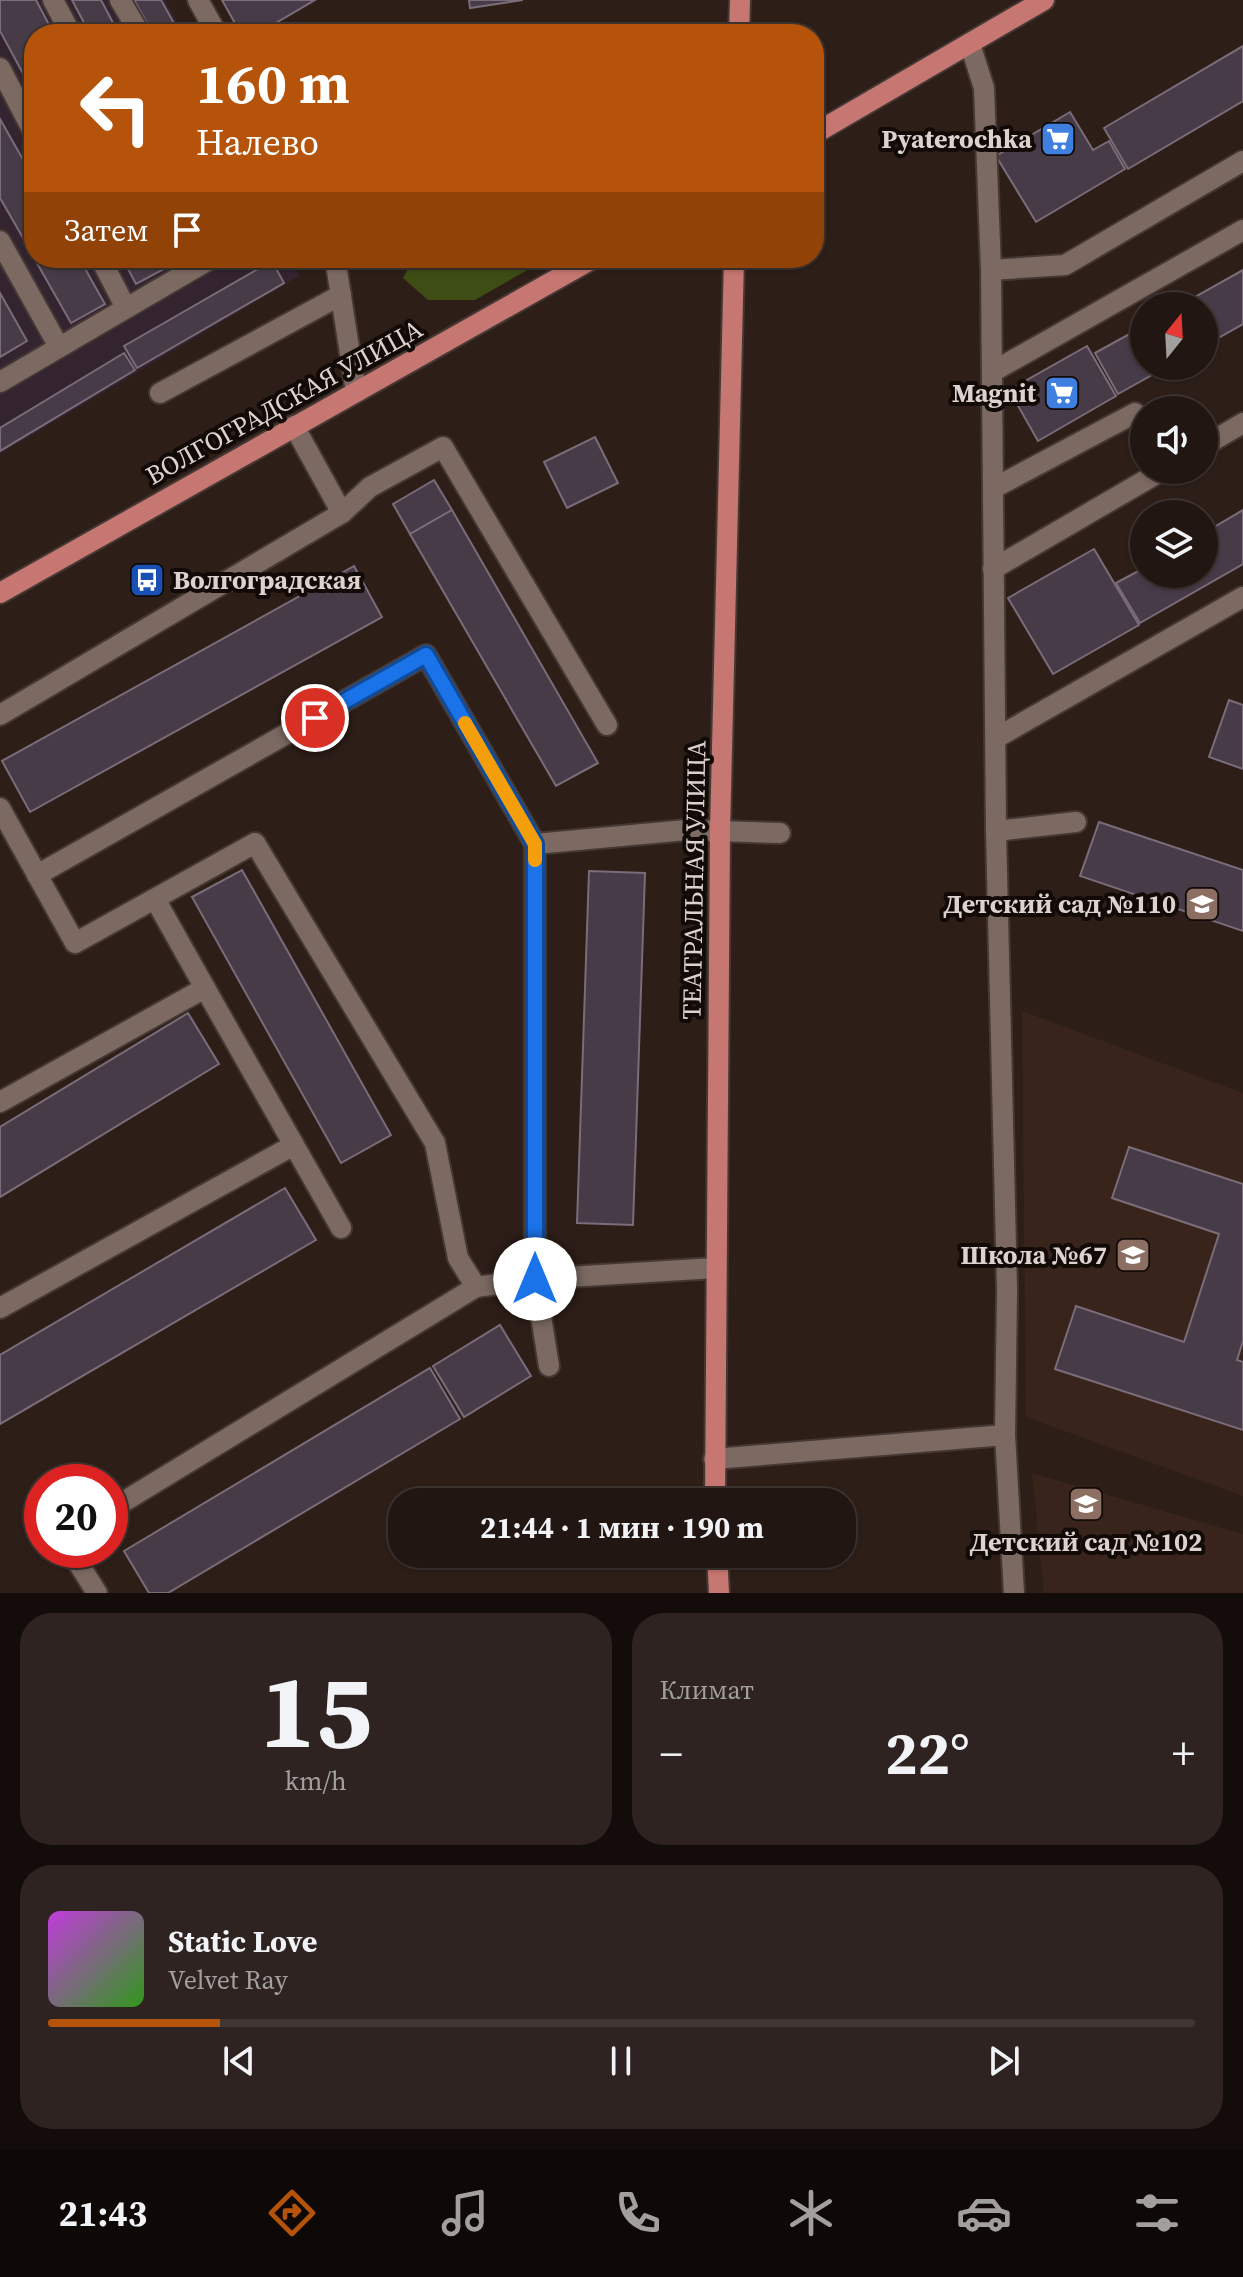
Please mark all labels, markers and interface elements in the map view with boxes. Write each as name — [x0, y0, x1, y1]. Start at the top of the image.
text: 160 m — [196, 45, 350, 122]
icon: left — [64, 56, 168, 160]
text: Налево — [196, 118, 319, 167]
supermarket icon: Pyaterochka — [1039, 120, 1077, 158]
place label: Pyaterochka — [881, 121, 1032, 157]
icon: arrive — [165, 208, 209, 252]
text: Затем — [64, 210, 149, 251]
north arrow — [1130, 292, 1218, 380]
map controls — [1130, 292, 1218, 588]
street label: ВОЛГОГРАДСКАЯ УЛИЦА — [139, 311, 429, 493]
supermarket icon: Magnit — [1043, 374, 1081, 412]
place label: Magnit — [952, 375, 1037, 411]
button: sound — [1130, 396, 1218, 484]
button: layers — [1130, 500, 1218, 588]
bus stop icon: Волгоградская — [128, 561, 166, 599]
place label: Волгоградская — [173, 562, 361, 598]
pin — [281, 684, 349, 752]
icon: arrive — [293, 696, 337, 740]
street label: ТЕАТРАЛЬНАЯ УЛИЦА — [674, 740, 714, 1020]
school or university icon: Детский сад №110 — [1183, 885, 1221, 923]
place label: Детский сад №110 — [944, 886, 1176, 922]
school or university icon: Школа №67 — [1114, 1236, 1152, 1274]
position arrow — [493, 1237, 577, 1321]
place label: Школа №67 — [960, 1237, 1107, 1273]
speed limit sign: 20 — [24, 1464, 128, 1568]
school or university icon: Детский сад №102 — [1067, 1485, 1105, 1523]
text: 21:44 · 1 мин · 190 m — [480, 1507, 764, 1548]
place label: Детский сад №102 — [970, 1524, 1202, 1560]
text: 15 — [259, 1639, 372, 1782]
text: Климат — [660, 1672, 754, 1708]
text: 22° — [885, 1712, 970, 1794]
text: − — [660, 1723, 683, 1784]
text: + — [1172, 1723, 1195, 1784]
text: km/h — [285, 1763, 347, 1799]
text: Static Love — [168, 1921, 317, 1962]
text: Velvet Ray — [168, 1962, 288, 1998]
icon: previous — [217, 2039, 261, 2083]
icon: pause — [599, 2039, 643, 2083]
icon: next — [982, 2039, 1026, 2083]
icon: directions — [264, 2185, 320, 2241]
icon: music — [437, 2185, 493, 2241]
icon: phone — [610, 2185, 666, 2241]
icon: climate — [783, 2185, 839, 2241]
icon: car — [956, 2185, 1012, 2241]
icon: filters — [1129, 2185, 1185, 2241]
text: 21:43 — [58, 2189, 147, 2238]

